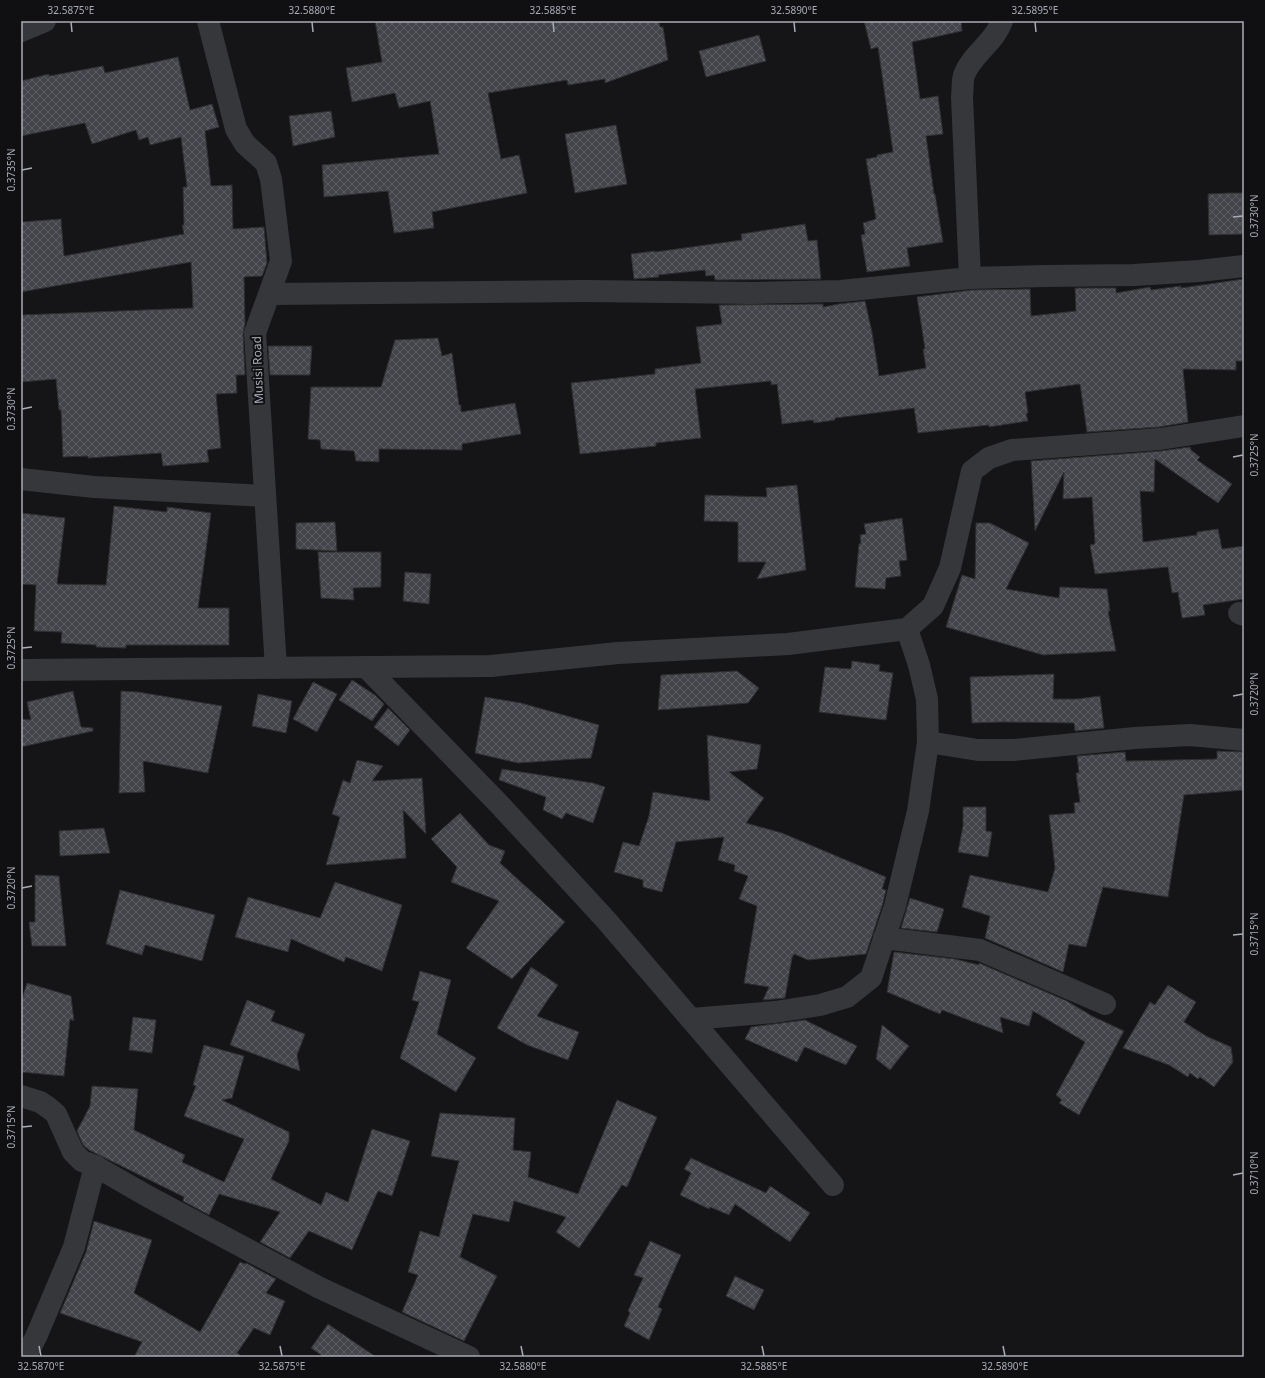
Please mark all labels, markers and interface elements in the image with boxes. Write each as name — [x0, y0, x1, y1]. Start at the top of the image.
text: 32.5875°E — [48, 3, 94, 17]
text: 32.5880°E — [289, 3, 335, 17]
text: 32.5885°E — [530, 3, 576, 17]
text: 32.5890°E — [771, 3, 817, 17]
text: 32.5895°E — [1012, 3, 1058, 17]
text: 0.3735°N — [4, 148, 18, 192]
text: 0.3730°N — [1247, 194, 1261, 238]
street label: Musisi Road — [248, 336, 267, 404]
text: 0.3730°N — [4, 387, 18, 431]
text: 0.3725°N — [1247, 433, 1261, 477]
text: 0.3725°N — [4, 626, 18, 670]
text: 0.3720°N — [1247, 672, 1261, 716]
text: 0.3720°N — [4, 866, 18, 910]
text: 0.3715°N — [1247, 912, 1261, 956]
text: 0.3715°N — [4, 1105, 18, 1149]
text: 0.3710°N — [1247, 1151, 1261, 1195]
text: 32.5870°E — [18, 1359, 64, 1373]
text: 32.5875°E — [259, 1359, 305, 1373]
text: 32.5880°E — [500, 1359, 546, 1373]
text: 32.5885°E — [741, 1359, 787, 1373]
text: 32.5890°E — [982, 1359, 1028, 1373]

